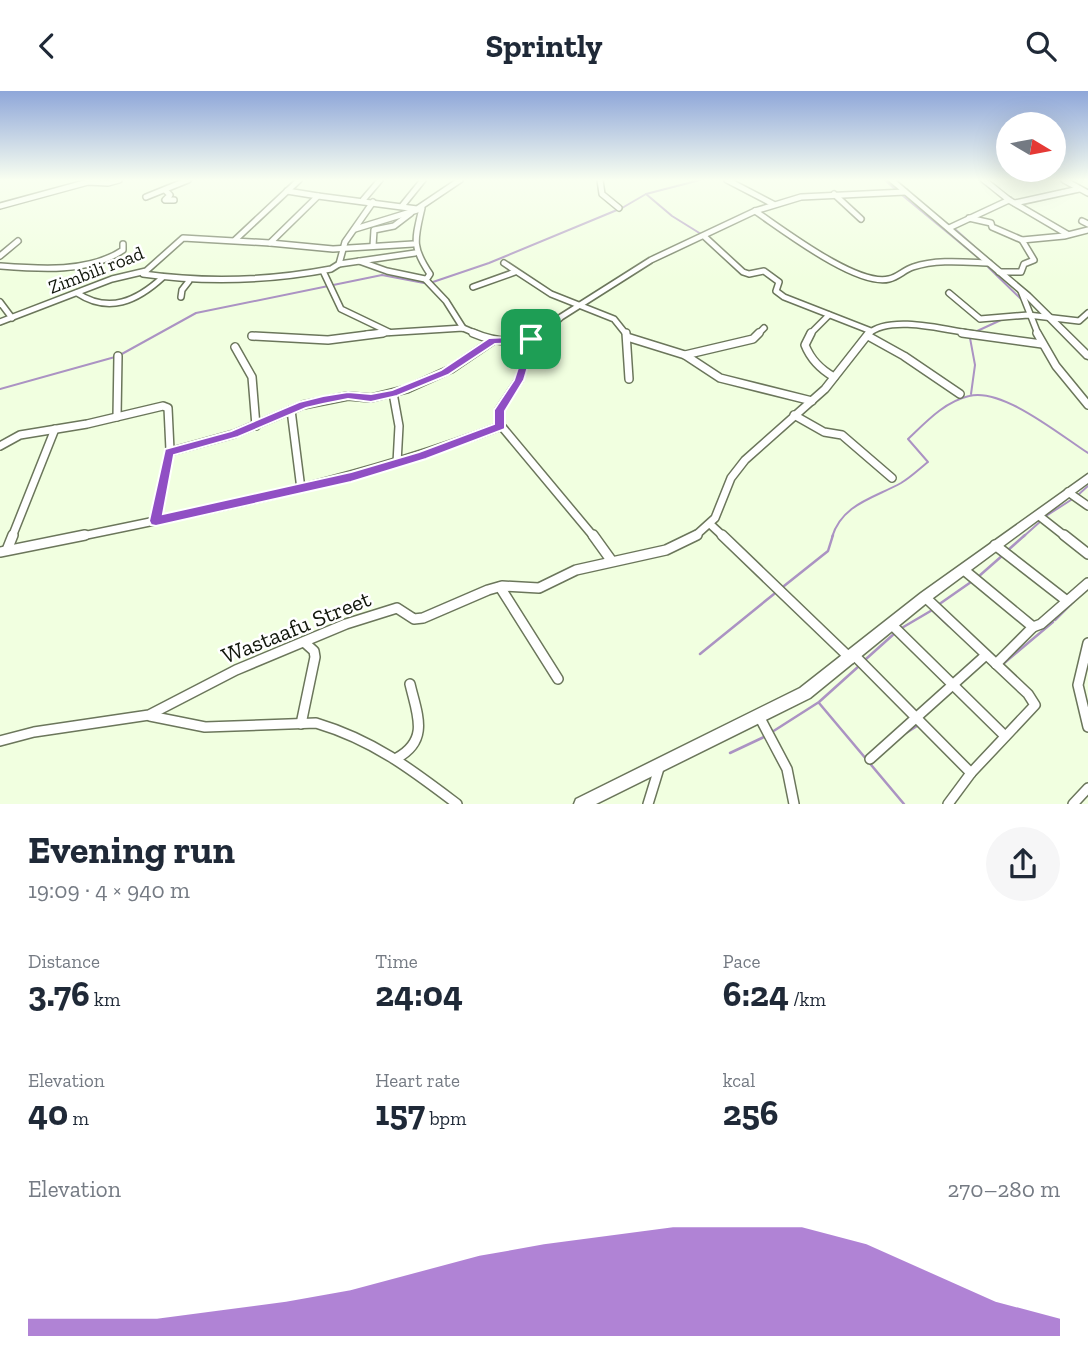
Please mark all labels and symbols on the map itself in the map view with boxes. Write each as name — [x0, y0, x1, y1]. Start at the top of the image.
north arrow — [996, 112, 1066, 182]
street label: Zimbili road — [45, 241, 147, 299]
pin — [501, 309, 561, 369]
street label: Wastaafu Street — [217, 584, 375, 670]

